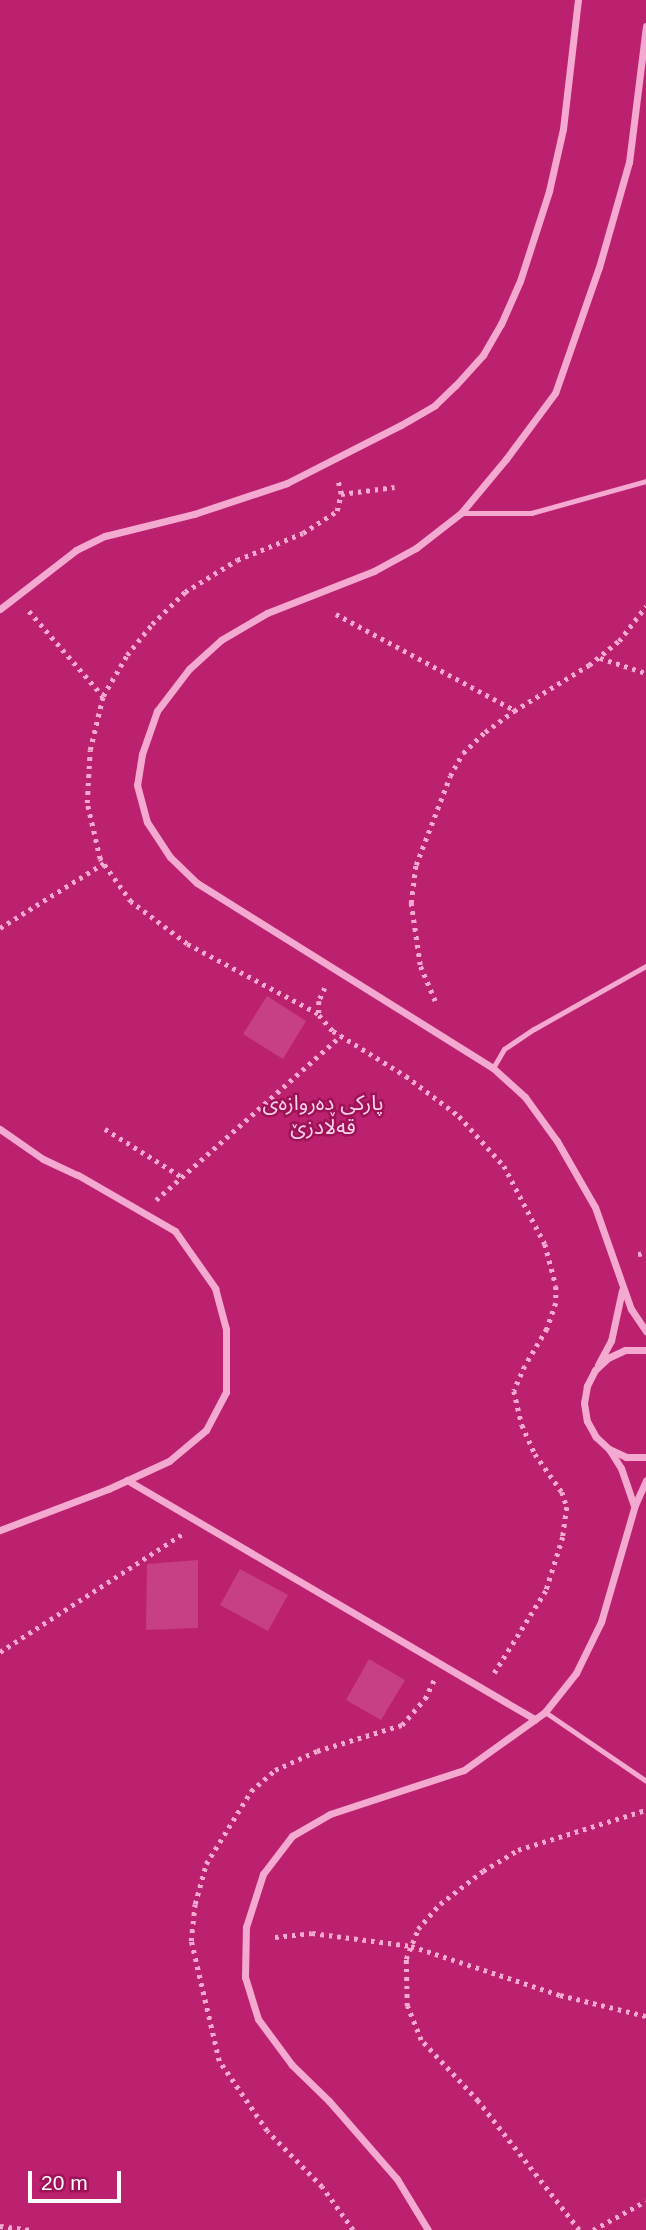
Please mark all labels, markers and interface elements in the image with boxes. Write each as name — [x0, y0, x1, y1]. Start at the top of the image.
park label: پارکی دەروازەی قەڵادزێ — [262, 1090, 384, 1140]
scale bar — [32, 2156, 124, 2200]
text: 20 m — [41, 2171, 88, 2194]

